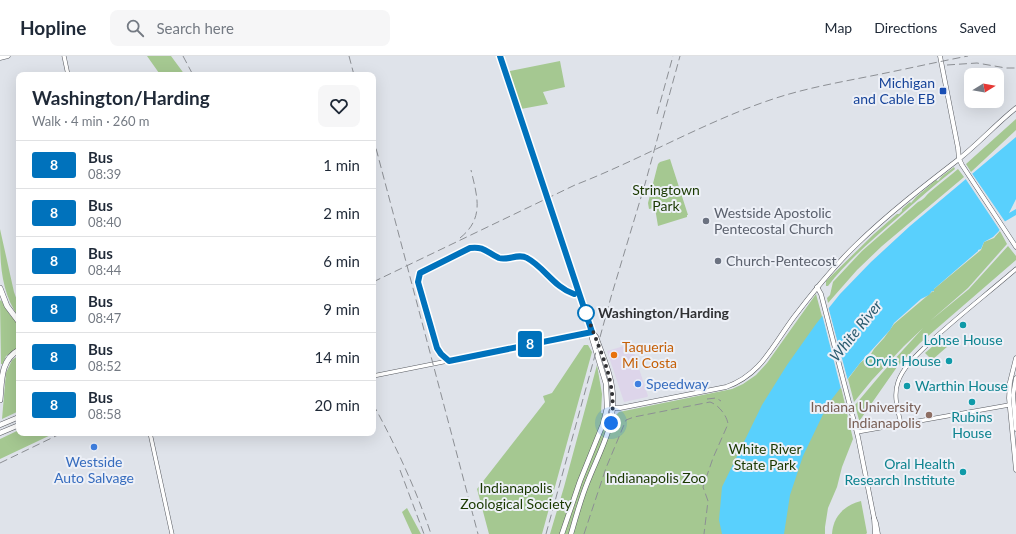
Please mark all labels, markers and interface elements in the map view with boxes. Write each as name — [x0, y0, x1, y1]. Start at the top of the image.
search box — [110, 10, 390, 46]
text: Hopline — [20, 16, 86, 39]
icon: search — [124, 17, 146, 39]
text: Search here — [156, 19, 234, 37]
text: Map — [825, 19, 852, 36]
text: Directions — [874, 19, 937, 36]
text: Saved — [959, 19, 996, 36]
north arrow — [964, 68, 1004, 108]
map controls — [964, 68, 1004, 108]
place label: Michigan and Cable EB — [853, 74, 935, 107]
button: heart — [318, 85, 360, 127]
text: Washington/Harding — [32, 86, 210, 109]
marker: Michigan and Cable EB — [938, 86, 948, 96]
text: Walk · 4 min · 260 m — [32, 113, 150, 129]
text: Bus — [88, 148, 113, 166]
text: 8 — [50, 156, 58, 173]
text: 1 min — [323, 156, 360, 174]
text: 08:39 — [88, 166, 121, 182]
park label: Stringtown Park — [632, 181, 700, 214]
text: Bus — [88, 196, 113, 214]
text: 8 — [50, 204, 58, 221]
text: 2 min — [323, 204, 360, 222]
place label: Westside Apostolic Pentecostal Church — [714, 204, 833, 237]
text: 08:40 — [88, 214, 121, 230]
marker: Westside Apostolic Pentecostal Church — [701, 216, 711, 226]
text: Bus — [88, 244, 113, 262]
text: 8 — [50, 252, 58, 269]
text: 6 min — [323, 252, 360, 270]
place label: Church-Pentecost — [726, 252, 837, 269]
marker: Church-Pentecost — [713, 256, 723, 266]
text: 08:44 — [88, 262, 121, 278]
text: Bus — [88, 292, 113, 310]
water label: White River — [825, 296, 886, 364]
text: 8 — [50, 300, 58, 317]
text: 9 min — [323, 300, 360, 318]
marker: Washington/Harding — [577, 304, 595, 322]
place label: Washington/Harding — [598, 304, 730, 321]
text: 08:47 — [88, 310, 121, 326]
marker: Lohse House — [958, 320, 968, 330]
line badge: 8 — [517, 331, 543, 357]
place label: Lohse House — [923, 331, 1003, 348]
text: 8 — [526, 335, 534, 352]
place label: Taqueria Mi Costa — [622, 338, 677, 371]
text: Bus — [88, 340, 113, 358]
text: 8 — [50, 348, 58, 365]
text: 14 min — [314, 348, 360, 366]
marker: Taqueria Mi Costa — [609, 350, 619, 360]
place label: Orvis House — [865, 352, 941, 369]
marker: Orvis House — [944, 356, 954, 366]
text: 08:52 — [88, 358, 121, 374]
place label: Speedway — [646, 375, 710, 392]
place label: Warthin House — [915, 377, 1008, 394]
marker: Speedway — [633, 379, 643, 389]
marker: Warthin House — [902, 381, 912, 391]
text: Bus — [88, 388, 113, 406]
text: 8 — [50, 396, 58, 413]
text: 20 min — [314, 396, 360, 414]
marker: Rubins House — [967, 397, 977, 407]
place label: Indiana University Indianapolis — [810, 398, 922, 431]
text: 08:58 — [88, 406, 121, 422]
place label: Rubins House — [951, 408, 993, 441]
marker: Indiana University Indianapolis — [924, 410, 934, 420]
your location — [601, 413, 621, 433]
park label: White River State Park — [728, 440, 802, 473]
marker: Westside Auto Salvage — [89, 442, 99, 452]
place label: Westside Auto Salvage — [54, 453, 134, 486]
place label: Oral Health Research Institute — [844, 455, 955, 488]
marker: Oral Health Research Institute — [958, 467, 968, 477]
park label: Indianapolis Zoo — [606, 469, 706, 486]
park label: Indianapolis Zoological Society — [460, 479, 573, 512]

